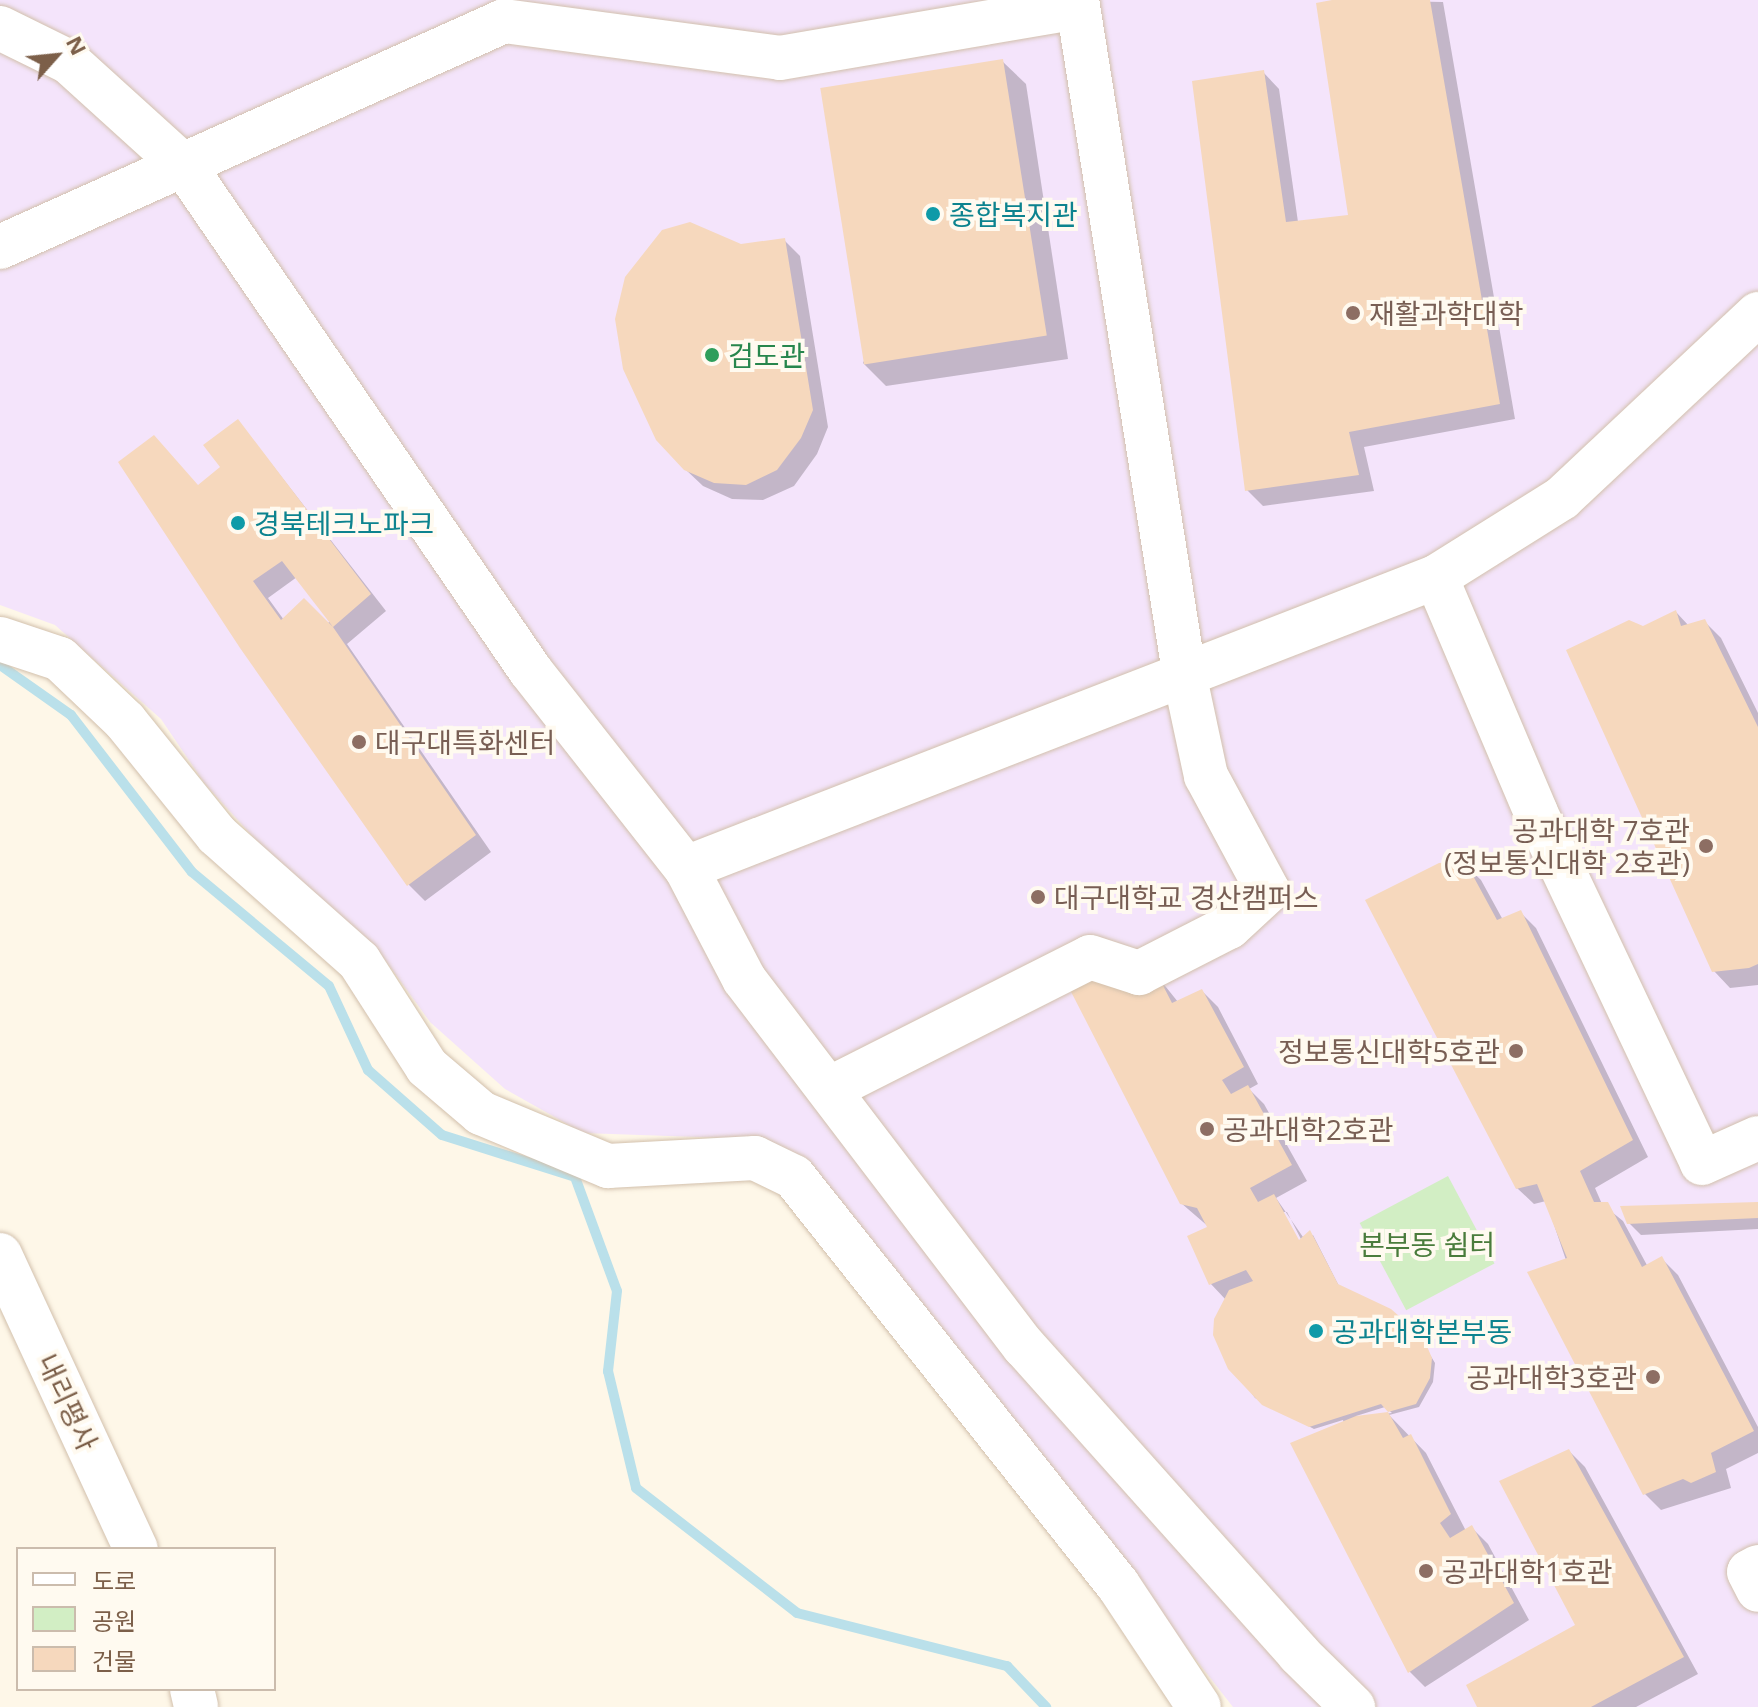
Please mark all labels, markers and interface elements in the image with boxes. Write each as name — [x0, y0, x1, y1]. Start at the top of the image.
north arrow — [16, 16, 96, 96]
text: N — [60, 30, 95, 60]
place label: 종합복지관 — [949, 197, 1078, 231]
marker: 종합복지관 — [924, 205, 942, 223]
place label: 재활과학대학 — [1369, 296, 1524, 330]
marker: 재활과학대학 — [1344, 304, 1362, 322]
place label: 검도관 — [728, 338, 805, 372]
marker: 검도관 — [703, 346, 721, 364]
place label: 경북테크노파크 — [254, 506, 434, 540]
marker: 경북테크노파크 — [229, 514, 247, 532]
place label: 대구대특화센터 — [375, 725, 555, 759]
marker: 대구대특화센터 — [350, 733, 368, 751]
place label: 공과대학 7호관 (정보통신대학 2호관) — [1444, 813, 1690, 879]
marker: 공과대학 7호관 (정보통신대학 2호관) — [1697, 837, 1715, 855]
place label: 대구대학교 경산캠퍼스 — [1054, 880, 1319, 914]
marker: 대구대학교 경산캠퍼스 — [1029, 888, 1047, 906]
place label: 정보통신대학5호관 — [1278, 1034, 1500, 1068]
marker: 정보통신대학5호관 — [1507, 1042, 1525, 1060]
place label: 공과대학2호관 — [1223, 1112, 1394, 1146]
marker: 공과대학2호관 — [1198, 1120, 1216, 1138]
park label: 본부동 쉼터 — [1359, 1227, 1495, 1261]
place label: 공과대학본부동 — [1332, 1314, 1512, 1348]
marker: 공과대학본부동 — [1307, 1322, 1325, 1340]
street label: 내리평사 — [31, 1348, 105, 1456]
place label: 공과대학3호관 — [1466, 1360, 1637, 1394]
marker: 공과대학3호관 — [1644, 1368, 1662, 1386]
legend — [16, 1547, 276, 1691]
place label: 공과대학1호관 — [1442, 1554, 1613, 1588]
marker: 공과대학1호관 — [1417, 1562, 1435, 1580]
text: 도로 — [92, 1564, 136, 1597]
text: 공원 — [92, 1604, 136, 1637]
text: 건물 — [92, 1644, 136, 1677]

